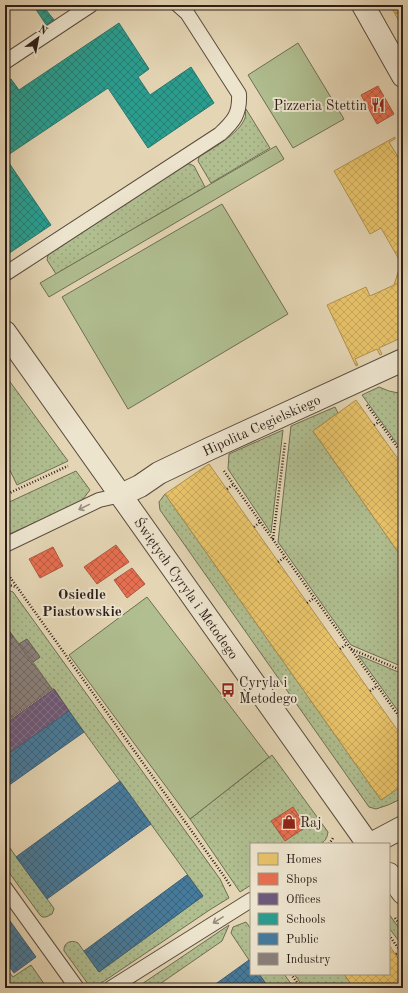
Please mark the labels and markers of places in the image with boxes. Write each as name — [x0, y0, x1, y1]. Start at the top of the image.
restaurant icon: Pizzeria Stettin — [370, 97, 386, 113]
place label: Pizzeria Stettin — [273, 99, 367, 113]
place label: Cyryla i Metodego — [239, 676, 297, 706]
bus stop icon: Cyryla i Metodego — [220, 682, 236, 698]
shop icon: Raj — [281, 814, 297, 830]
place label: Raj — [300, 816, 321, 830]

